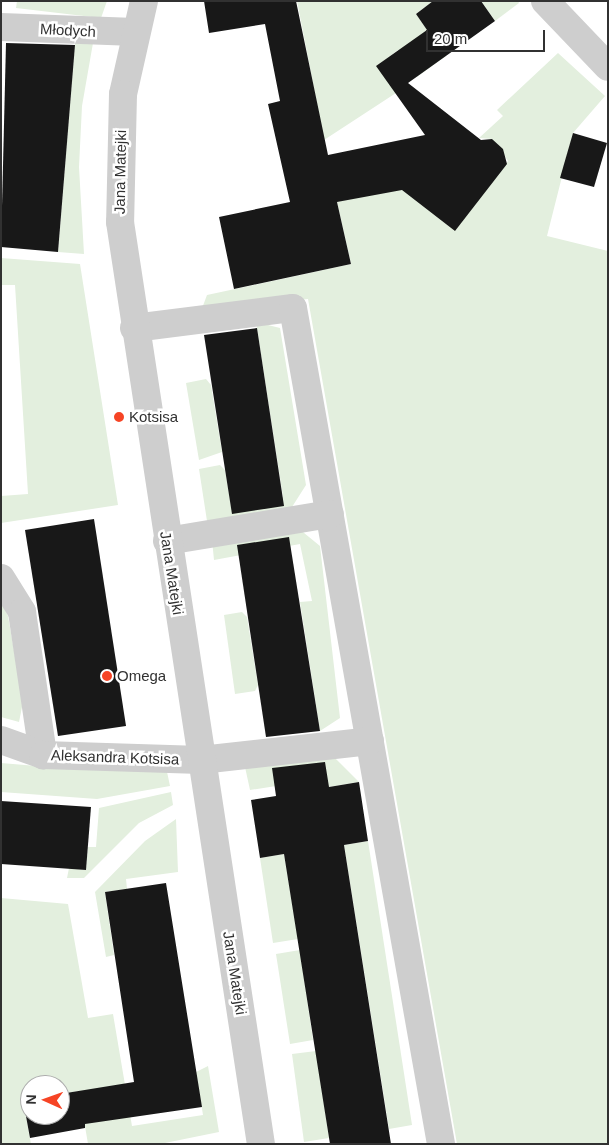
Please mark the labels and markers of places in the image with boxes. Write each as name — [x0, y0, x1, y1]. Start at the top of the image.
place label: Kotsisa — [129, 408, 178, 426]
marker: Kotsisa — [113, 411, 125, 423]
place label: Omega — [117, 667, 166, 685]
marker: Omega — [101, 670, 113, 682]

